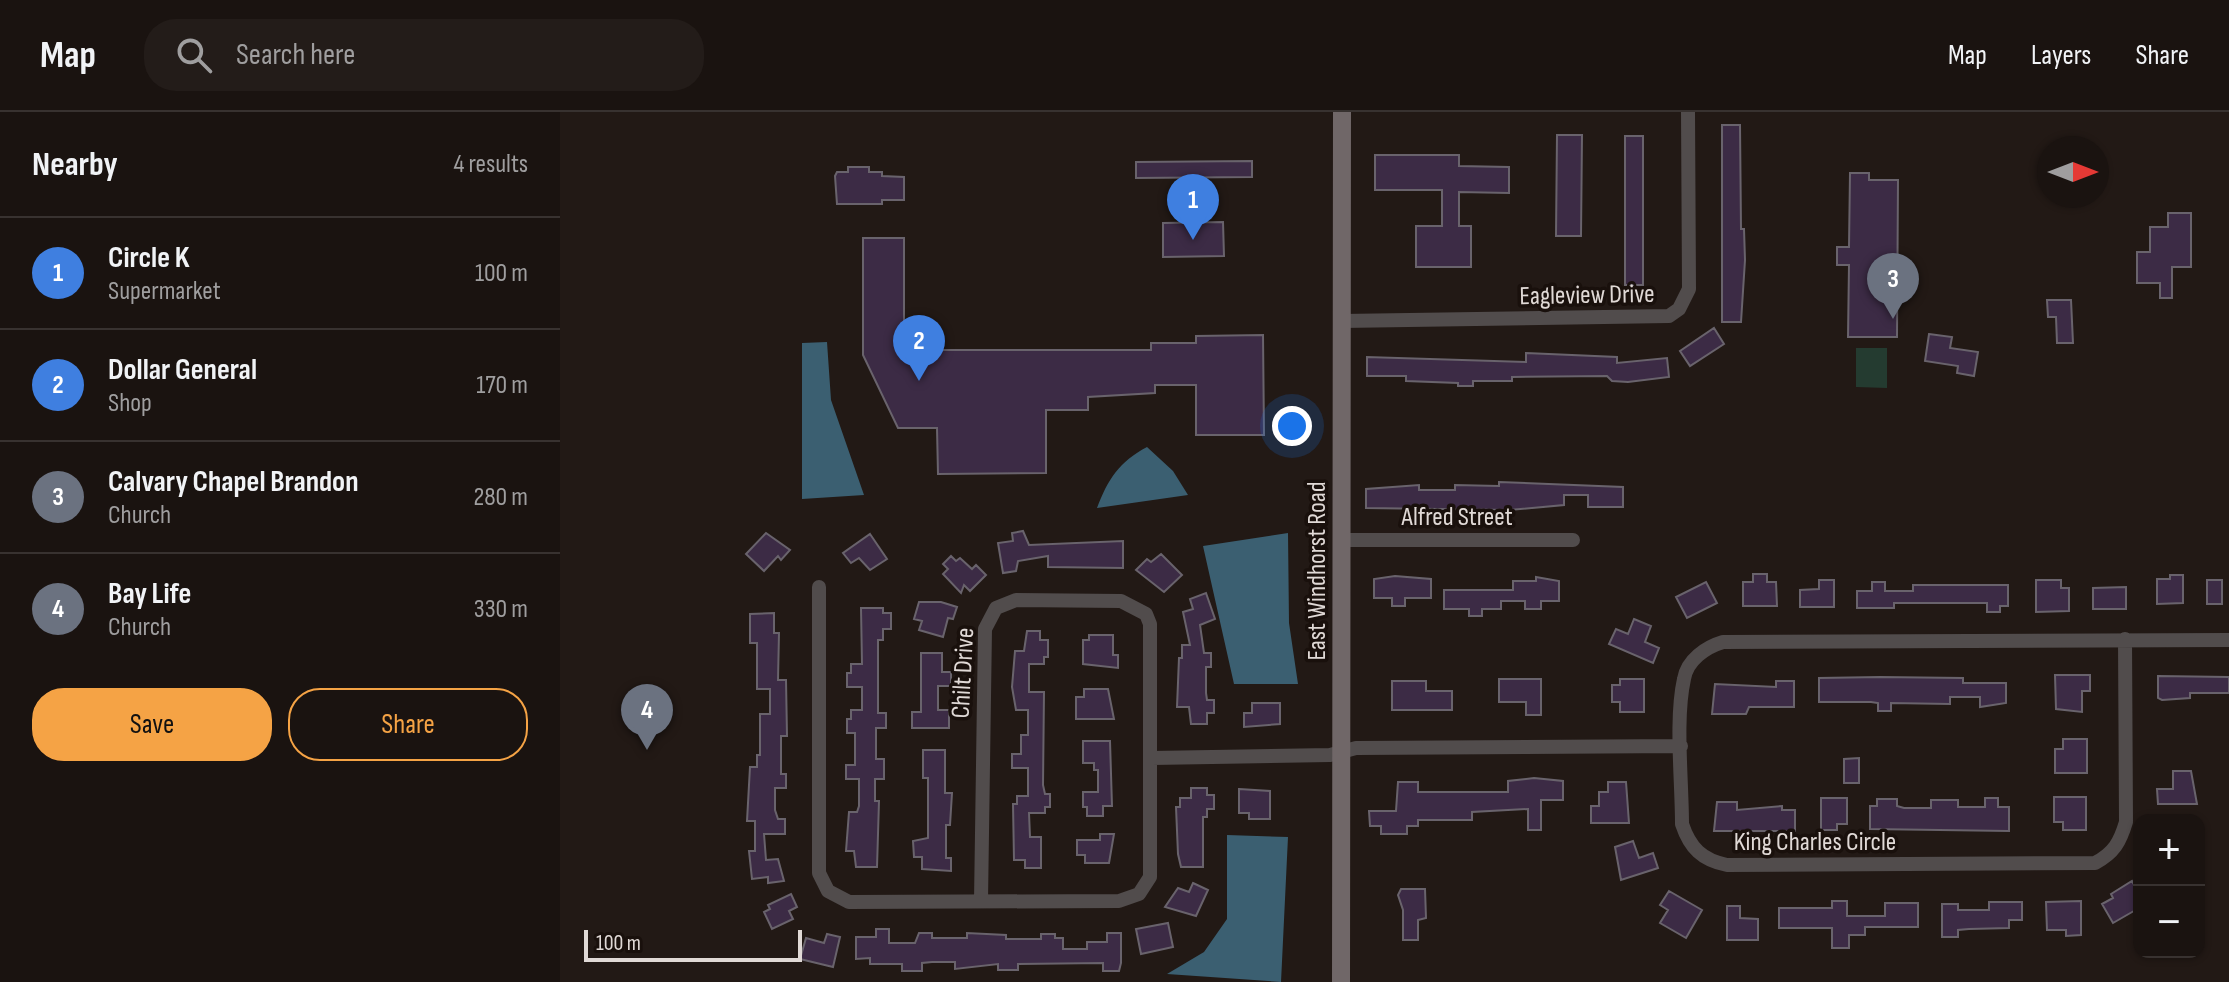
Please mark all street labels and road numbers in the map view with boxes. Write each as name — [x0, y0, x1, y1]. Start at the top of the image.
street label: Eagleview Drive — [1519, 279, 1655, 312]
street label: East Windhorst Road — [1302, 481, 1333, 661]
street label: Alfred Street — [1400, 502, 1513, 533]
street label: Chilt Drive — [946, 627, 981, 719]
street label: King Charles Circle — [1734, 827, 1896, 858]

